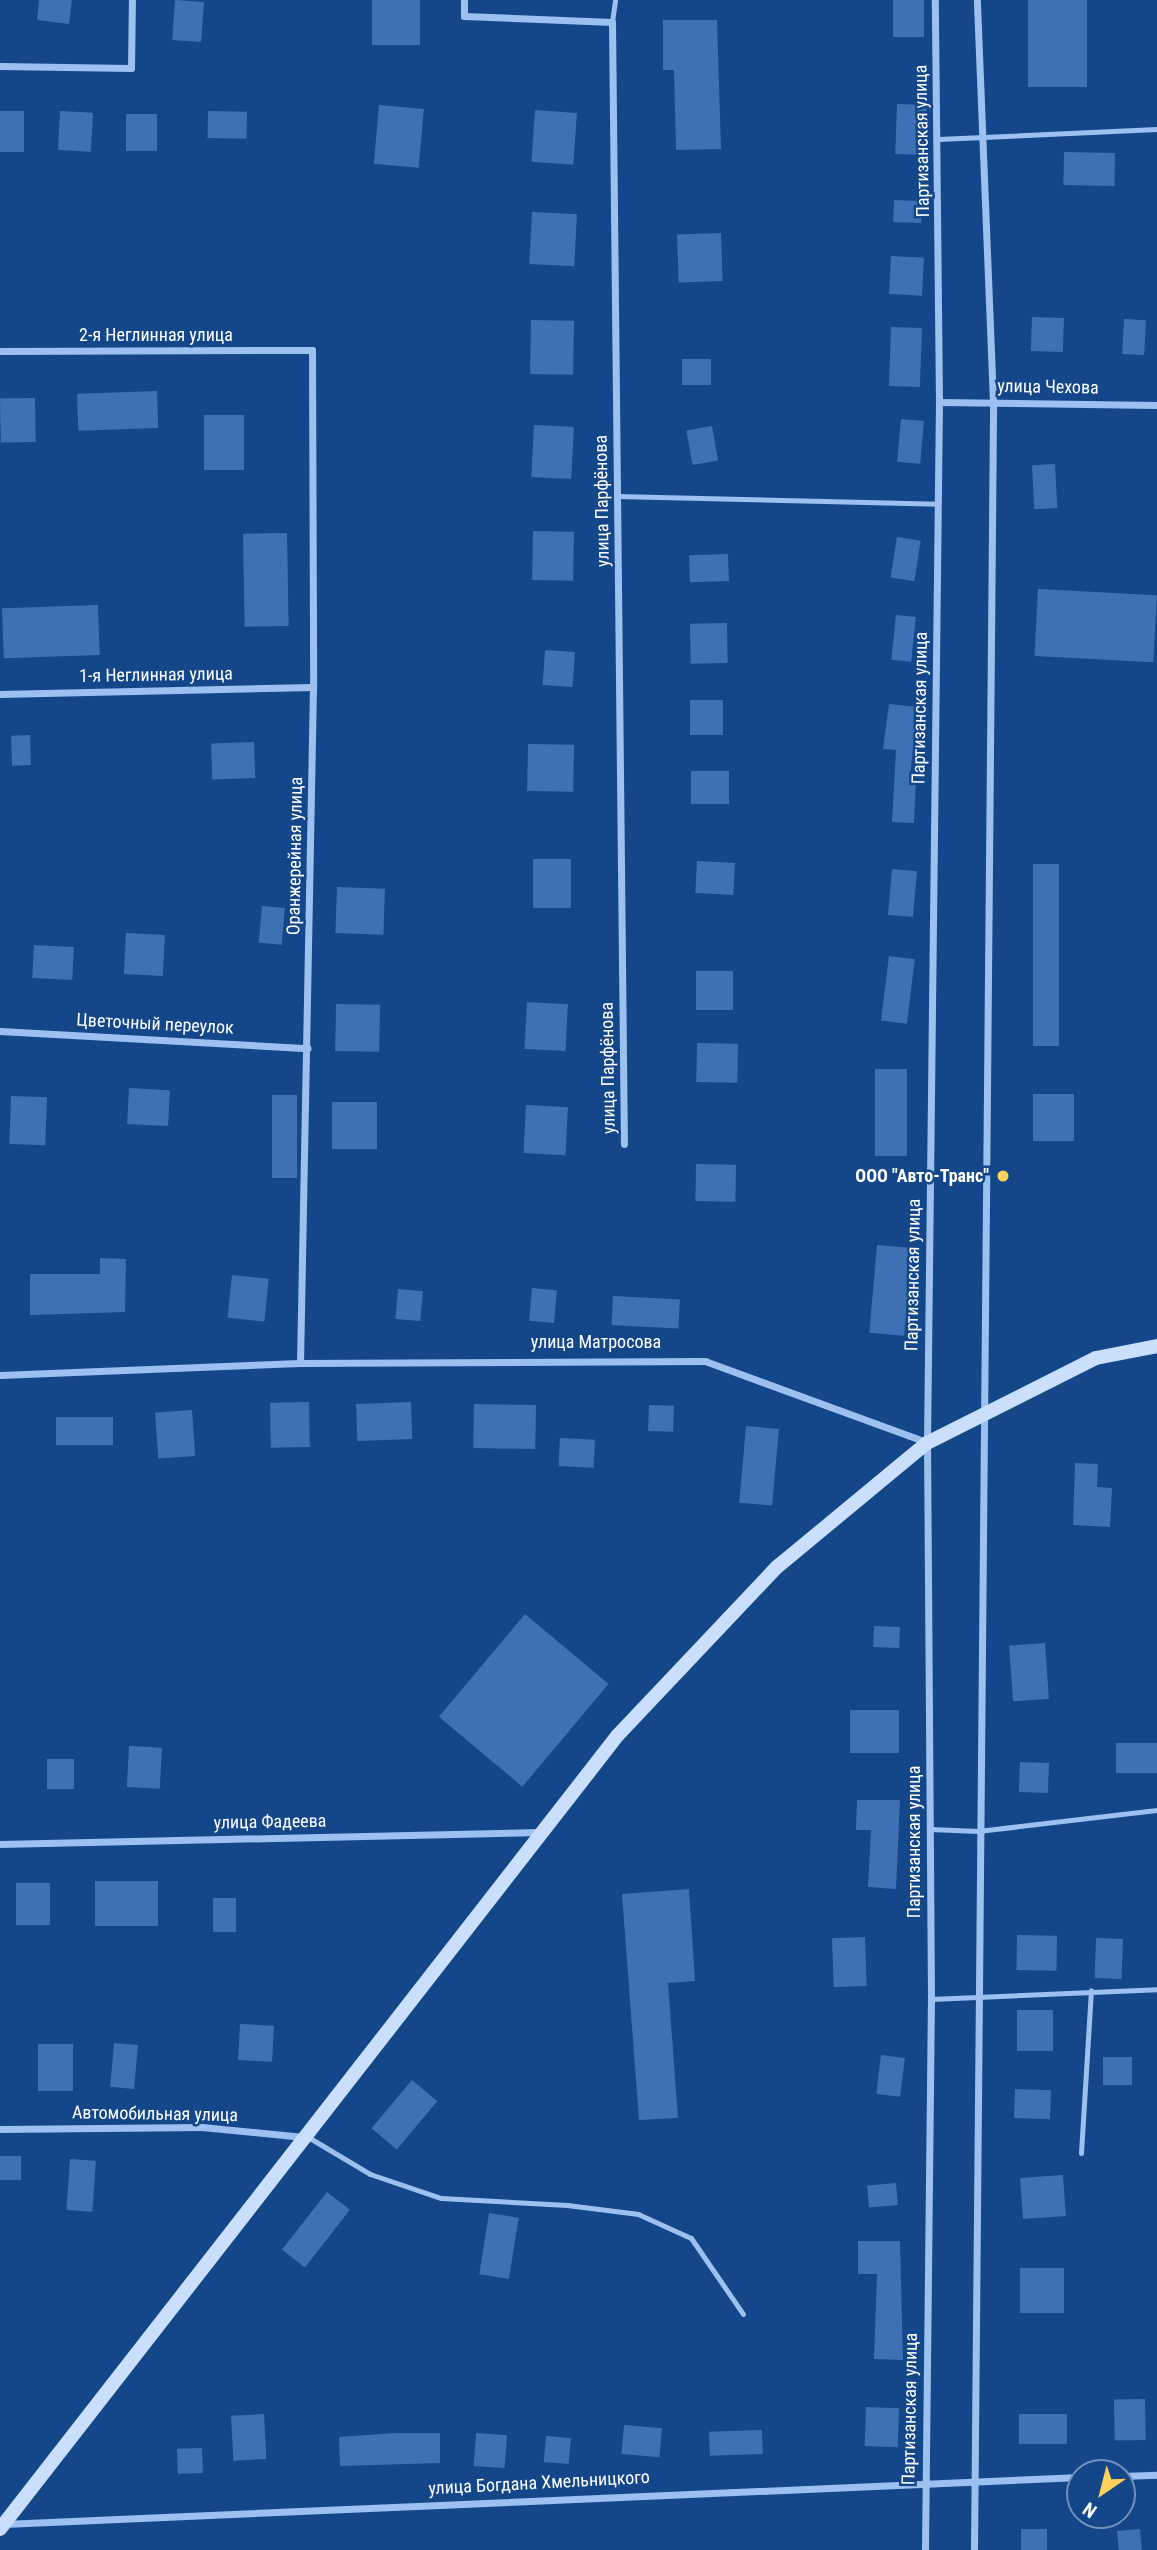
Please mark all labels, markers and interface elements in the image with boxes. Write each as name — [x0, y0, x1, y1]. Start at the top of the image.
street label: Партизанская улица — [910, 65, 934, 217]
street label: 2-я Неглинная улица — [79, 324, 233, 346]
street label: улица Чехова — [997, 375, 1099, 399]
street label: улица Парфёнова — [590, 435, 614, 567]
street label: Партизанская улица — [908, 632, 932, 784]
street label: 1-я Неглинная улица — [79, 663, 233, 687]
street label: Оранжерейная улица — [283, 777, 307, 935]
street label: улица Парфёнова — [596, 1002, 620, 1134]
street label: Цветочный переулок — [76, 1009, 234, 1039]
place label: ООО "Авто-Транс" — [855, 1165, 989, 1187]
marker: ООО "Авто-Транс" — [995, 1168, 1011, 1184]
street label: Партизанская улица — [901, 1199, 925, 1351]
street label: улица Матросова — [531, 1331, 661, 1353]
street label: Партизанская улица — [903, 1766, 925, 1918]
street label: улица Фадеева — [213, 1810, 327, 1834]
street label: Автомобильная улица — [72, 2102, 238, 2126]
street label: Партизанская улица — [898, 2333, 922, 2485]
north arrow — [1066, 2459, 1136, 2529]
street label: улица Богдана Хмельницкого — [428, 2466, 650, 2500]
text: N — [1078, 2497, 1101, 2523]

